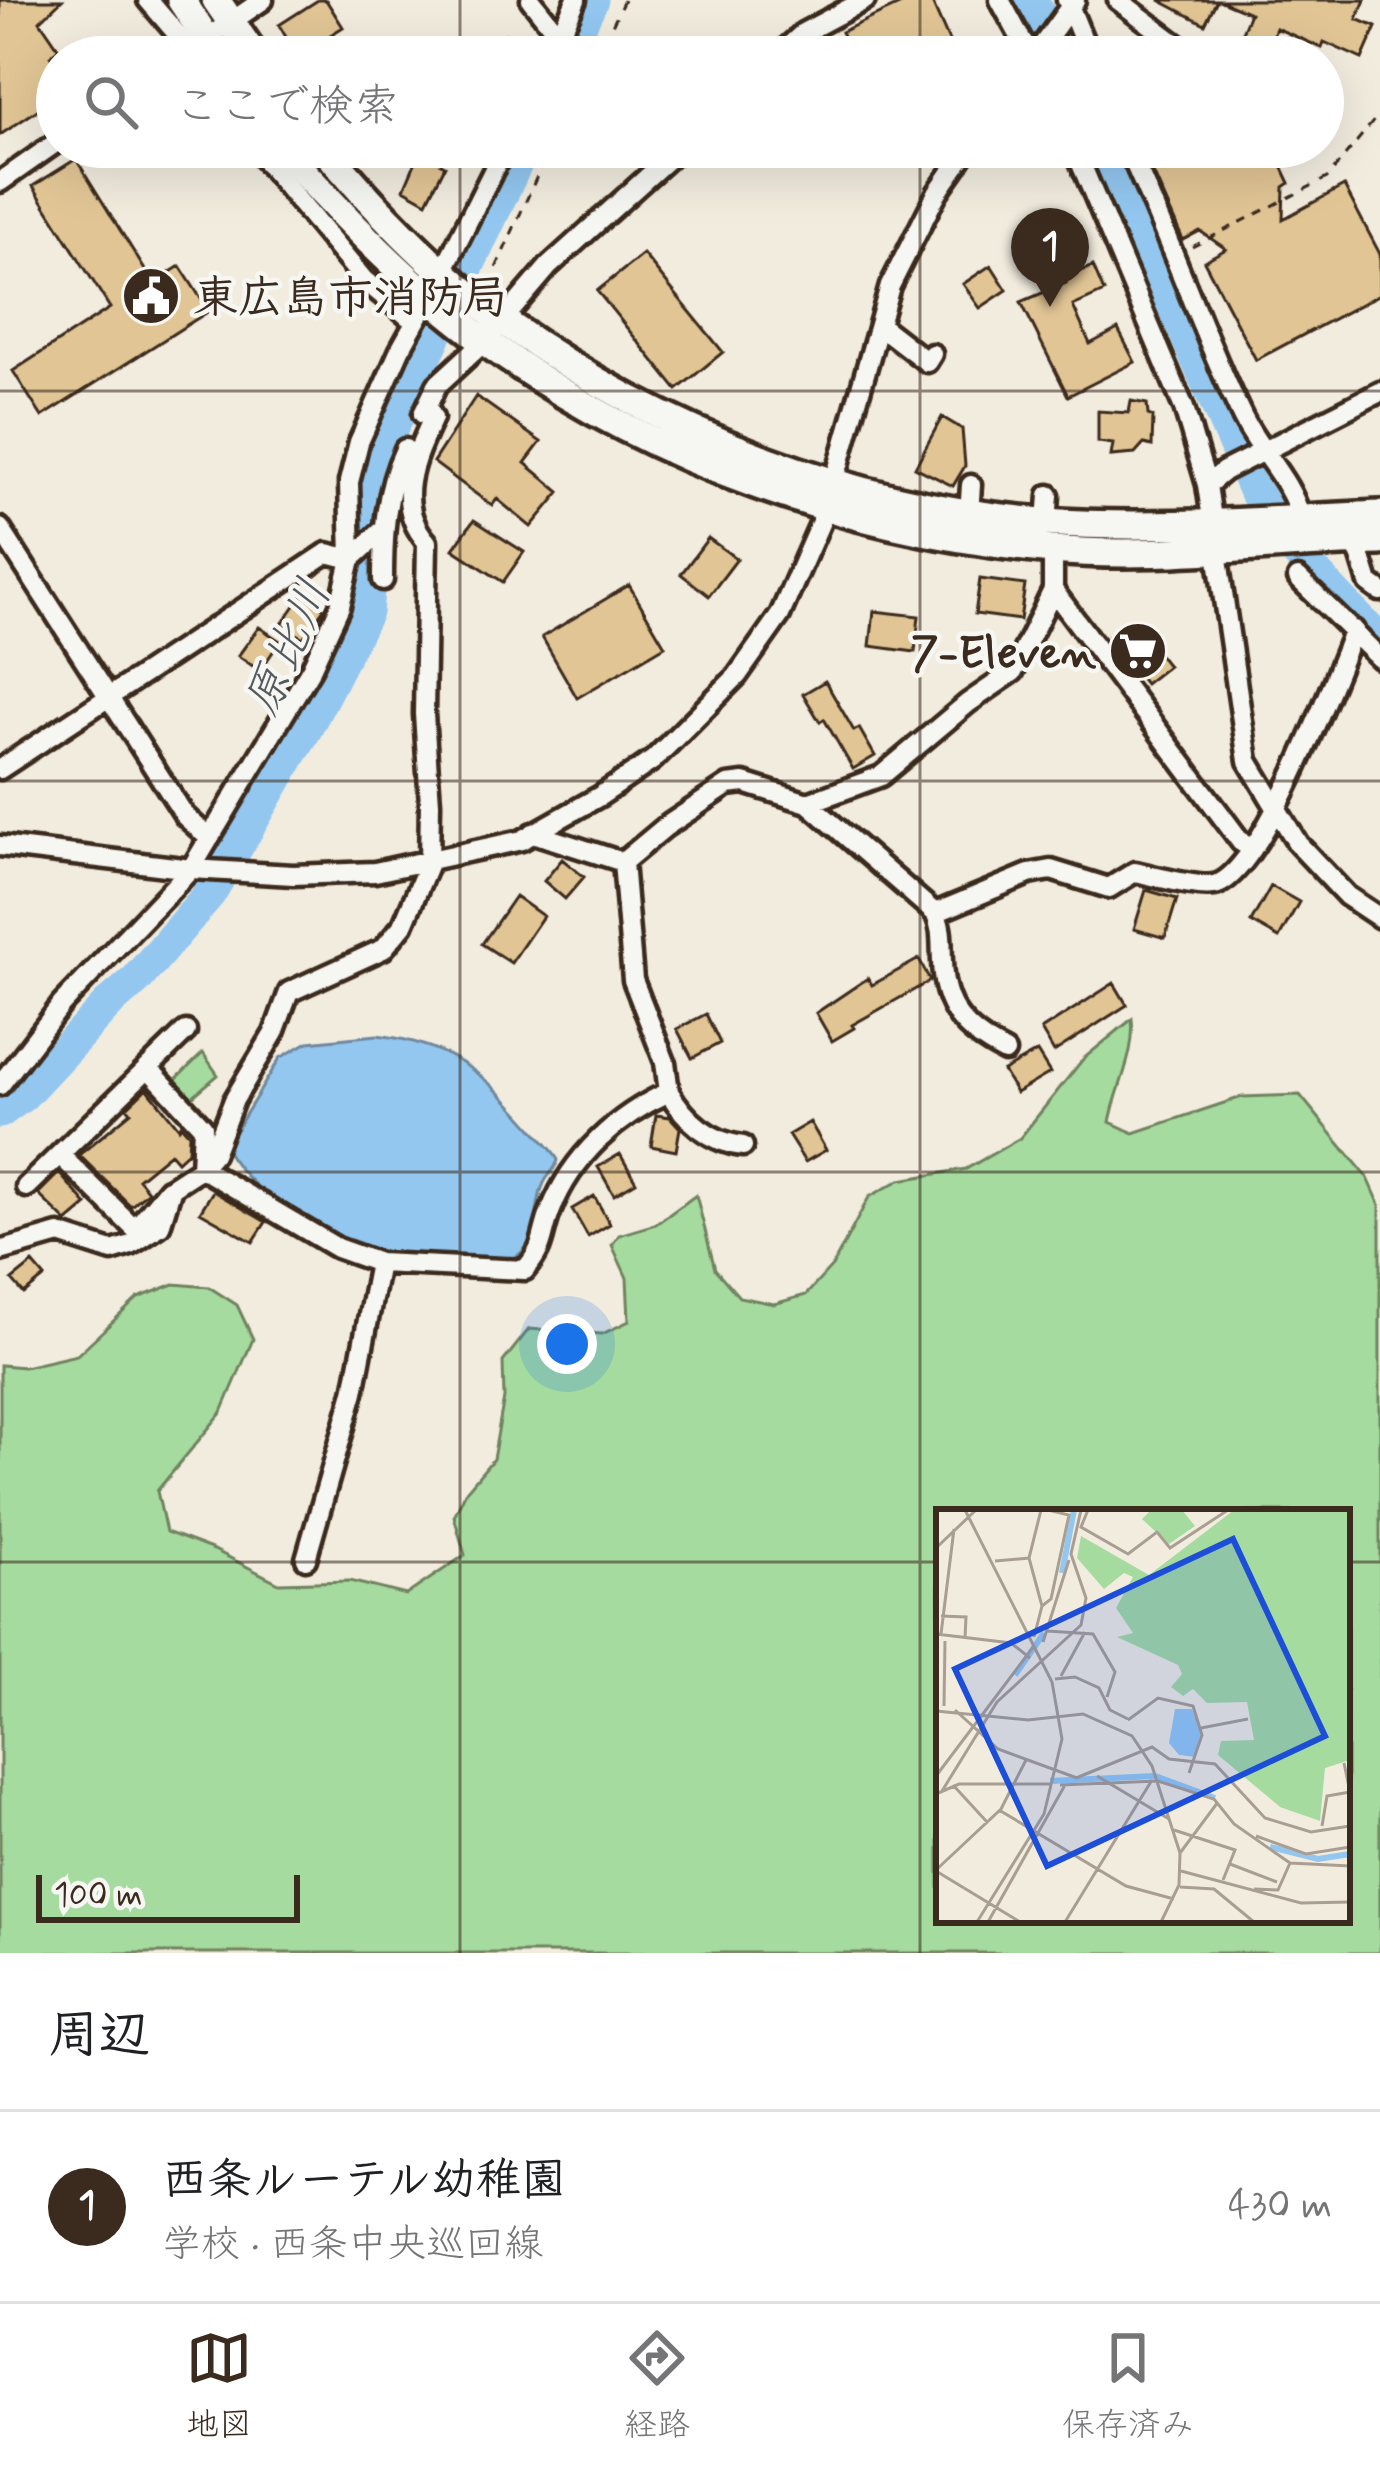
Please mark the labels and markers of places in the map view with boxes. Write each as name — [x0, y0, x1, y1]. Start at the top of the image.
pin: 1 — [1011, 208, 1089, 307]
public building icon: 東広島市消防局 — [120, 265, 182, 327]
place label: 東広島市消防局 — [193, 270, 508, 329]
supermarket icon: 7-Eleven — [1107, 620, 1169, 682]
place label: 7-Eleven — [911, 625, 1097, 684]

